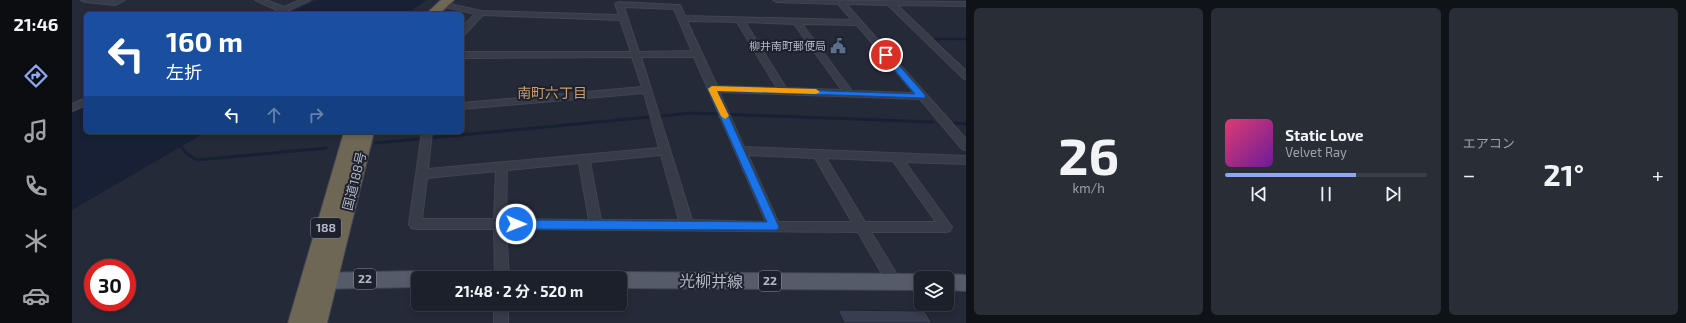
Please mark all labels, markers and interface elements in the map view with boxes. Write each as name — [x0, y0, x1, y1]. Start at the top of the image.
text: 21:46 — [14, 13, 58, 35]
text: 160 m — [166, 24, 243, 58]
icon: left — [100, 28, 152, 80]
public building icon: 柳井南町郵便局 — [829, 37, 847, 55]
pin — [869, 38, 903, 72]
place label: 柳井南町郵便局 — [749, 39, 826, 52]
icon: arrive — [875, 44, 897, 66]
text: 左折 — [166, 61, 202, 83]
icon: directions — [22, 62, 50, 90]
district label: 南町六丁目 — [517, 84, 587, 101]
icon: left — [221, 104, 243, 126]
icon: ahead — [263, 104, 285, 126]
icon: right — [305, 104, 327, 126]
icon: music — [22, 117, 50, 145]
text: 26 — [1058, 123, 1119, 185]
text: Static Love — [1285, 126, 1364, 144]
text: エアコン — [1463, 135, 1515, 151]
text: Velvet Ray — [1285, 144, 1347, 160]
street label: 国道188号 — [339, 150, 369, 212]
text: 21° — [1543, 156, 1584, 192]
text: − — [1463, 161, 1476, 187]
text: + — [1652, 161, 1664, 187]
icon: phone — [22, 172, 50, 200]
text: km/h — [1073, 180, 1105, 196]
icon: previous — [1248, 183, 1270, 205]
icon: pause — [1315, 183, 1337, 205]
icon: next — [1382, 183, 1404, 205]
position arrow — [495, 203, 537, 245]
road number: 188 — [311, 218, 341, 238]
icon: climate — [22, 227, 50, 255]
speed limit sign: 30 — [84, 259, 136, 311]
road number: 22 — [354, 269, 376, 289]
street label: 光柳井線 — [679, 270, 743, 291]
road number: 22 — [759, 271, 781, 291]
map controls — [914, 271, 954, 311]
button: layers — [914, 271, 954, 311]
icon: car — [22, 282, 50, 310]
text: 21:48 · 2 分 · 520 m — [455, 282, 583, 300]

